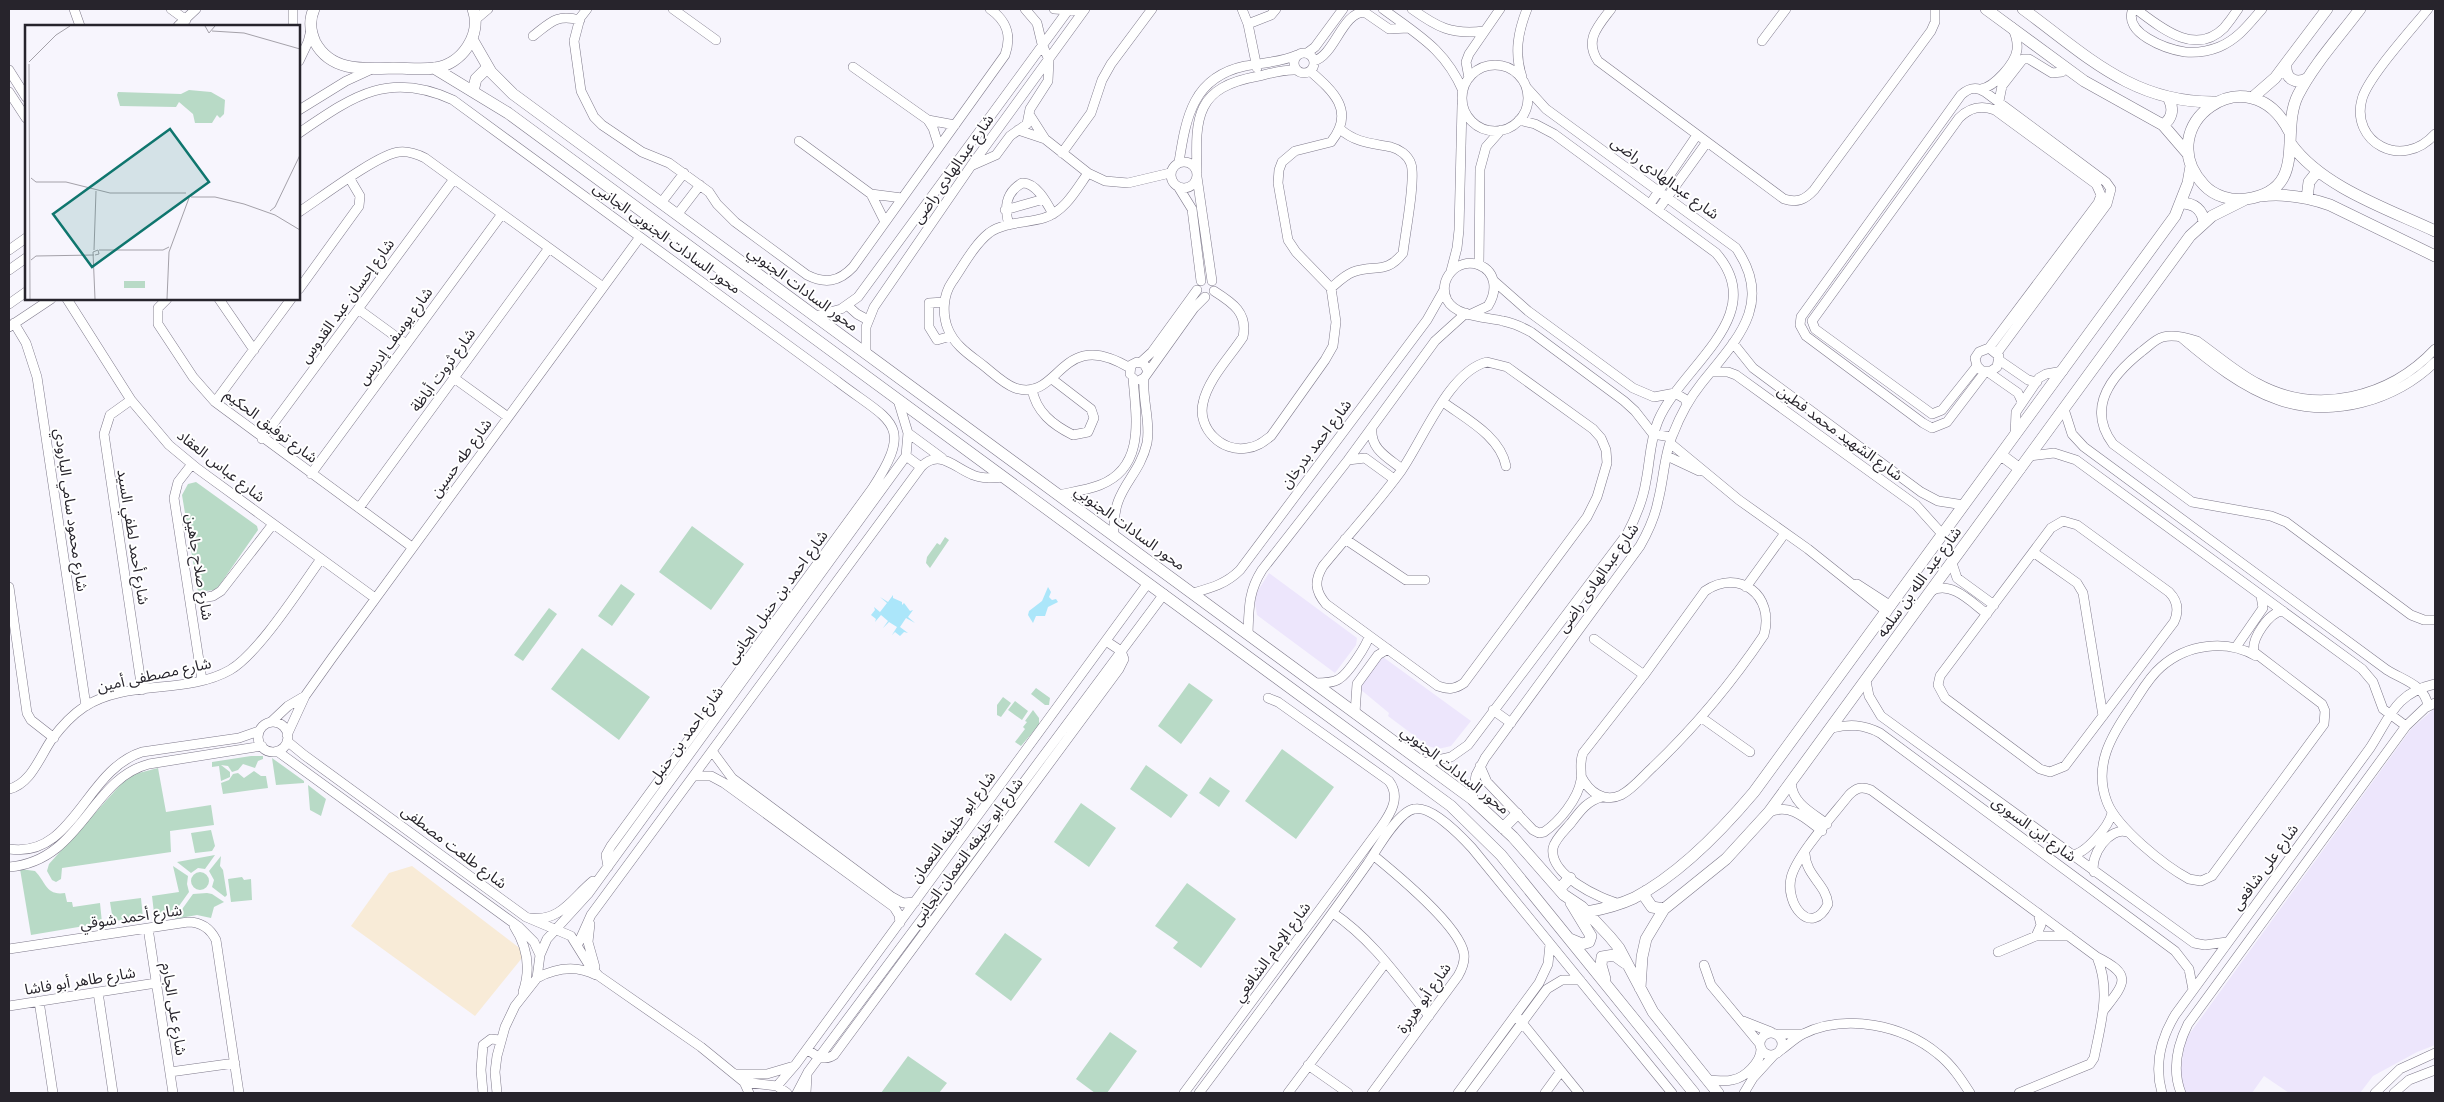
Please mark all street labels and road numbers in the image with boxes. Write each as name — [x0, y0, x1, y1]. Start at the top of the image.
street label: شارع عبدالهادى راضى — [909, 111, 1000, 229]
street label: شارع عبدالهادى راضى — [1606, 133, 1723, 226]
street label: محور السادات الجنوبى الجانبى — [590, 178, 744, 298]
street label: شارع إحسان عبد القدوس — [296, 235, 401, 368]
street label: محور السادات الجنوبي — [743, 243, 862, 337]
street label: شارع يوسف إدريس — [354, 284, 439, 390]
street label: شارع ثروت أباظة — [407, 325, 482, 417]
street label: شارع الشهيد محمد فطين — [1772, 381, 1906, 487]
street label: شارع توفيق الحكيم — [219, 385, 321, 469]
street label: شارع احمد بدرخان — [1277, 396, 1358, 494]
street label: شارع طه حسين — [426, 415, 498, 503]
street label: شارع عباس العقاد — [172, 426, 269, 508]
street label: شارع محمود سامي البارودي — [48, 427, 91, 593]
street label: شارع أحمد لطفي السيد — [110, 468, 153, 607]
street label: محور السادات الجنوبي — [1070, 482, 1189, 576]
street label: شارع صلاح جاهين — [179, 512, 216, 622]
street label: شارع عبدالهادى راضى — [1554, 520, 1645, 638]
street label: شارع عبد الله بن سلمه — [1873, 523, 1968, 643]
street label: شارع احمد بن حنبل الجانبى — [722, 526, 834, 669]
street label: شارع مصطفى أمين — [95, 654, 214, 699]
street label: شارع احمد بن حنبل — [645, 683, 730, 789]
street label: محور السادات الجنوبي — [1396, 722, 1513, 820]
street label: شارع ابو خليفه النعمان — [907, 768, 1002, 888]
street label: شارع ابو خليفه النعمان الجانبى — [907, 774, 1029, 931]
street label: شارع ابن السورى — [1987, 792, 2080, 868]
street label: شارع طلعت مصطفى — [396, 802, 510, 895]
street label: شارع على شافعى — [2228, 820, 2305, 915]
street label: شارع الإمام الشافعي — [1230, 898, 1317, 1007]
street label: شارع أحمد شوقي — [79, 901, 184, 936]
street label: شارع أبو هريرة — [1393, 959, 1457, 1038]
street label: شارع على الجارم — [155, 961, 190, 1057]
street label: شارع طاهر أبو فاشا — [23, 963, 137, 1002]

